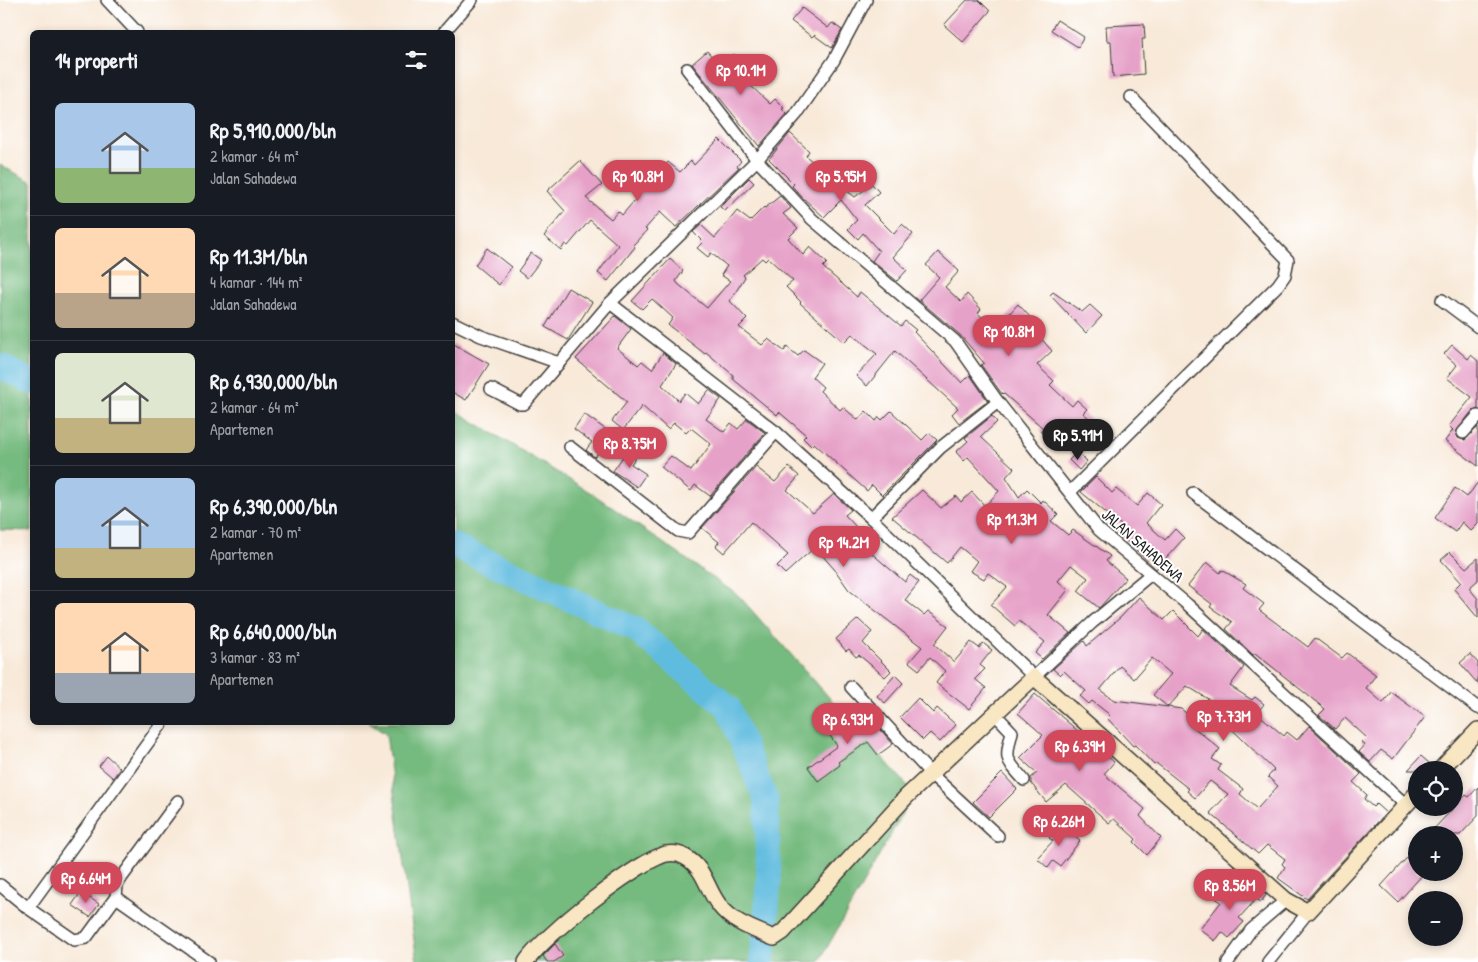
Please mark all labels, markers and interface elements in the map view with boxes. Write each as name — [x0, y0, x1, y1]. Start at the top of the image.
text: 14 properti — [55, 46, 138, 75]
icon: filters — [402, 46, 430, 74]
pin: Rp 10.1M — [689, 54, 793, 96]
text: Rp 10.1M — [716, 59, 766, 81]
text: Rp 5,910,000/bln — [210, 116, 336, 145]
icon: home — [95, 123, 155, 183]
text: 2 kamar · 64 m² — [210, 145, 299, 167]
pin: Rp 10.8M — [586, 160, 690, 202]
pin: Rp 5.95M — [789, 160, 893, 202]
text: Rp 10.8M — [613, 165, 663, 187]
text: Rp 5.95M — [816, 165, 866, 187]
text: Jalan Sahadewa — [210, 167, 297, 189]
text: Rp 11.3M/bln — [210, 242, 308, 271]
icon: home — [95, 248, 155, 308]
text: 4 kamar · 144 m² — [210, 271, 303, 293]
text: Jalan Sahadewa — [210, 293, 297, 315]
pin: Rp 10.8M — [957, 314, 1061, 357]
text: Rp 10.8M — [984, 320, 1034, 342]
text: Rp 6,930,000/bln — [210, 367, 338, 396]
icon: home — [95, 373, 155, 433]
text: 2 kamar · 64 m² — [210, 396, 299, 418]
text: Apartemen — [210, 418, 273, 440]
pin: Rp 5.91M — [1026, 418, 1130, 461]
text: Rp 5.91M — [1053, 424, 1103, 446]
pin: Rp 8.75M — [578, 426, 682, 469]
text: Rp 8.75M — [604, 432, 656, 454]
text: Rp 6,390,000/bln — [210, 492, 338, 521]
icon: home — [95, 498, 155, 558]
pin: Rp 11.3M — [960, 502, 1064, 545]
street label: JALAN SAHADEWA — [1097, 503, 1189, 587]
text: Rp 11.3M — [987, 508, 1037, 530]
text: 2 kamar · 70 m² — [210, 521, 301, 543]
pin: Rp 14.2M — [792, 526, 896, 568]
text: Rp 14.2M — [819, 531, 869, 553]
text: Apartemen — [210, 543, 273, 565]
text: Rp 6,640,000/bln — [210, 617, 337, 646]
icon: home — [95, 623, 155, 683]
text: 3 kamar · 83 m² — [210, 646, 300, 668]
text: Apartemen — [210, 668, 273, 690]
pin: Rp 7.73M — [1172, 700, 1276, 742]
pin: Rp 6.93M — [796, 702, 900, 745]
text: Rp 7.73M — [1197, 705, 1251, 727]
text: Rp 6.93M — [823, 708, 873, 730]
pin: Rp 6.39M — [1028, 730, 1132, 772]
text: Rp 6.39M — [1055, 735, 1105, 757]
map controls — [1408, 761, 1463, 946]
button: locate — [1408, 761, 1463, 816]
pin: Rp 6.26M — [1007, 804, 1111, 847]
text: Rp 6.26M — [1034, 810, 1085, 832]
button: + — [1408, 826, 1463, 881]
pin: Rp 6.64M — [34, 862, 138, 904]
text: Rp 6.64M — [61, 867, 111, 889]
pin: Rp 8.56M — [1178, 868, 1282, 911]
text: Rp 8.56M — [1205, 874, 1255, 896]
button: − — [1408, 891, 1463, 946]

